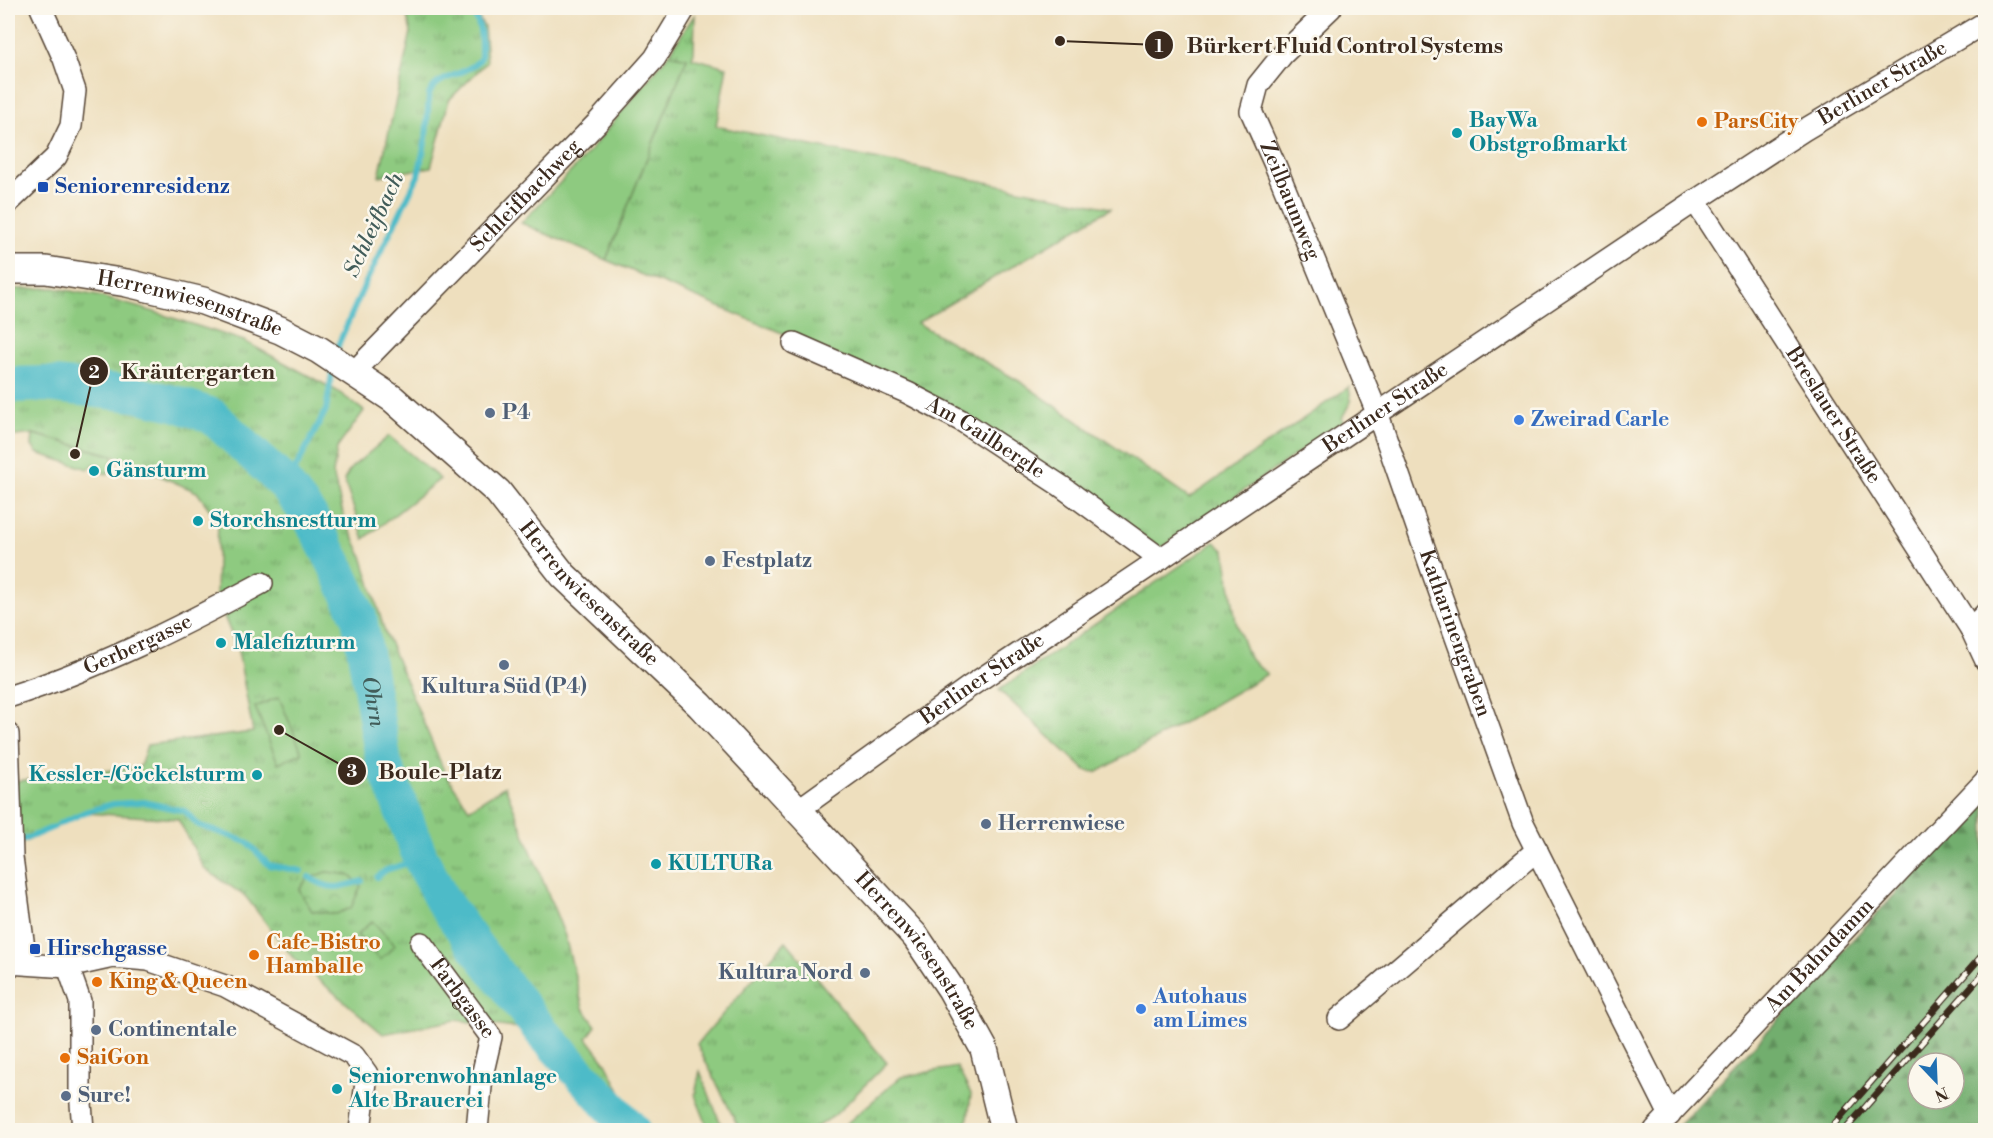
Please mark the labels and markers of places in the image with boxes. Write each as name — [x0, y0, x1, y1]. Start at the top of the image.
callout: Bürkert Fluid Control Systems — [1144, 25, 1515, 65]
place label: BayWa Obstgroßmarkt — [1469, 108, 1628, 158]
place label: ParsCity — [1714, 109, 1799, 135]
marker: ParsCity — [1695, 115, 1709, 129]
marker: BayWa Obstgroßmarkt — [1450, 126, 1464, 140]
place label: Seniorenresidenz — [55, 174, 230, 200]
marker: Seniorenresidenz — [36, 180, 50, 194]
callout: Kräutergarten — [79, 351, 288, 391]
place label: P4 — [502, 400, 531, 426]
marker: P4 — [483, 406, 497, 420]
place label: Zweirad Carle — [1531, 407, 1669, 433]
marker: Zweirad Carle — [1512, 413, 1526, 427]
place label: Gänsturm — [106, 458, 207, 484]
marker: Gänsturm — [87, 464, 101, 478]
place label: Storchsnestturm — [210, 508, 377, 534]
marker: Storchsnestturm — [191, 514, 205, 528]
place label: Festplatz — [722, 548, 812, 574]
marker: Festplatz — [703, 554, 717, 568]
place label: Malefizturm — [233, 630, 355, 656]
marker: Malefizturm — [214, 636, 228, 650]
marker: Kultura Süd (P4) — [497, 658, 511, 672]
place label: Kultura Süd (P4) — [421, 674, 587, 700]
callout: Boule-Platz — [337, 751, 514, 791]
place label: Kessler-/Göckelsturm — [29, 762, 245, 788]
marker: Kessler-/Göckelsturm — [250, 768, 264, 782]
place label: Herrenwiese — [998, 811, 1125, 837]
marker: Herrenwiese — [979, 817, 993, 831]
place label: KULTURa — [668, 851, 773, 877]
marker: KULTURa — [649, 857, 663, 871]
place label: Cafe-Bistro Hamballe — [266, 930, 381, 980]
place label: Hirschgasse — [47, 936, 167, 962]
marker: Hirschgasse — [28, 942, 42, 956]
marker: Cafe-Bistro Hamballe — [247, 948, 261, 962]
place label: Kultura Nord — [718, 960, 853, 986]
marker: Kultura Nord — [858, 966, 872, 980]
place label: King & Queen — [109, 969, 247, 995]
marker: King & Queen — [90, 975, 104, 989]
place label: Autohaus am Limes — [1152, 984, 1247, 1034]
marker: Autohaus am Limes — [1134, 1002, 1148, 1016]
place label: Continentale — [108, 1017, 237, 1043]
marker: Continentale — [89, 1023, 103, 1037]
place label: SaiGon — [77, 1045, 149, 1071]
marker: SaiGon — [58, 1051, 72, 1065]
place label: Seniorenwohnanlage Alte Brauerei — [348, 1064, 557, 1114]
marker: Seniorenwohnanlage Alte Brauerei — [330, 1082, 344, 1096]
place label: Sure! — [78, 1083, 131, 1109]
marker: Sure! — [59, 1089, 73, 1103]

